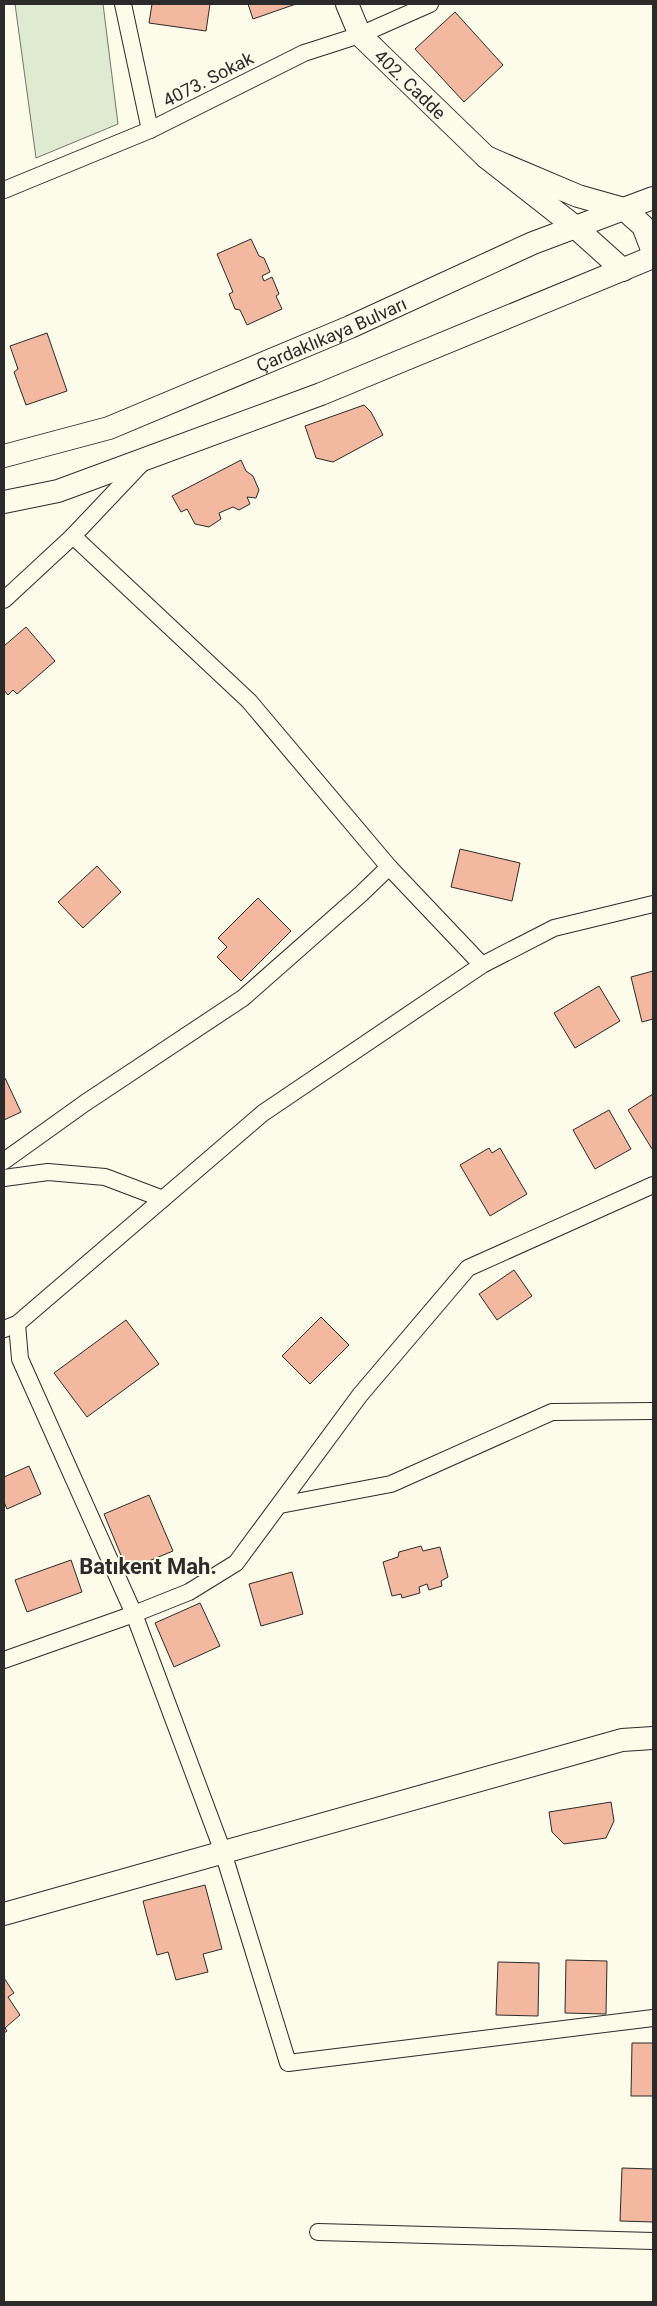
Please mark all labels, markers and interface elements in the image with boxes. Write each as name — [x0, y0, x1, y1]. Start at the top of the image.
street label: 402. Cadde — [371, 45, 451, 123]
street label: 4073. Sokak — [159, 47, 258, 111]
street label: Çardaklıkaya Bulvarı — [253, 292, 410, 376]
district label: Batıkent Mah. — [79, 1554, 217, 1579]

